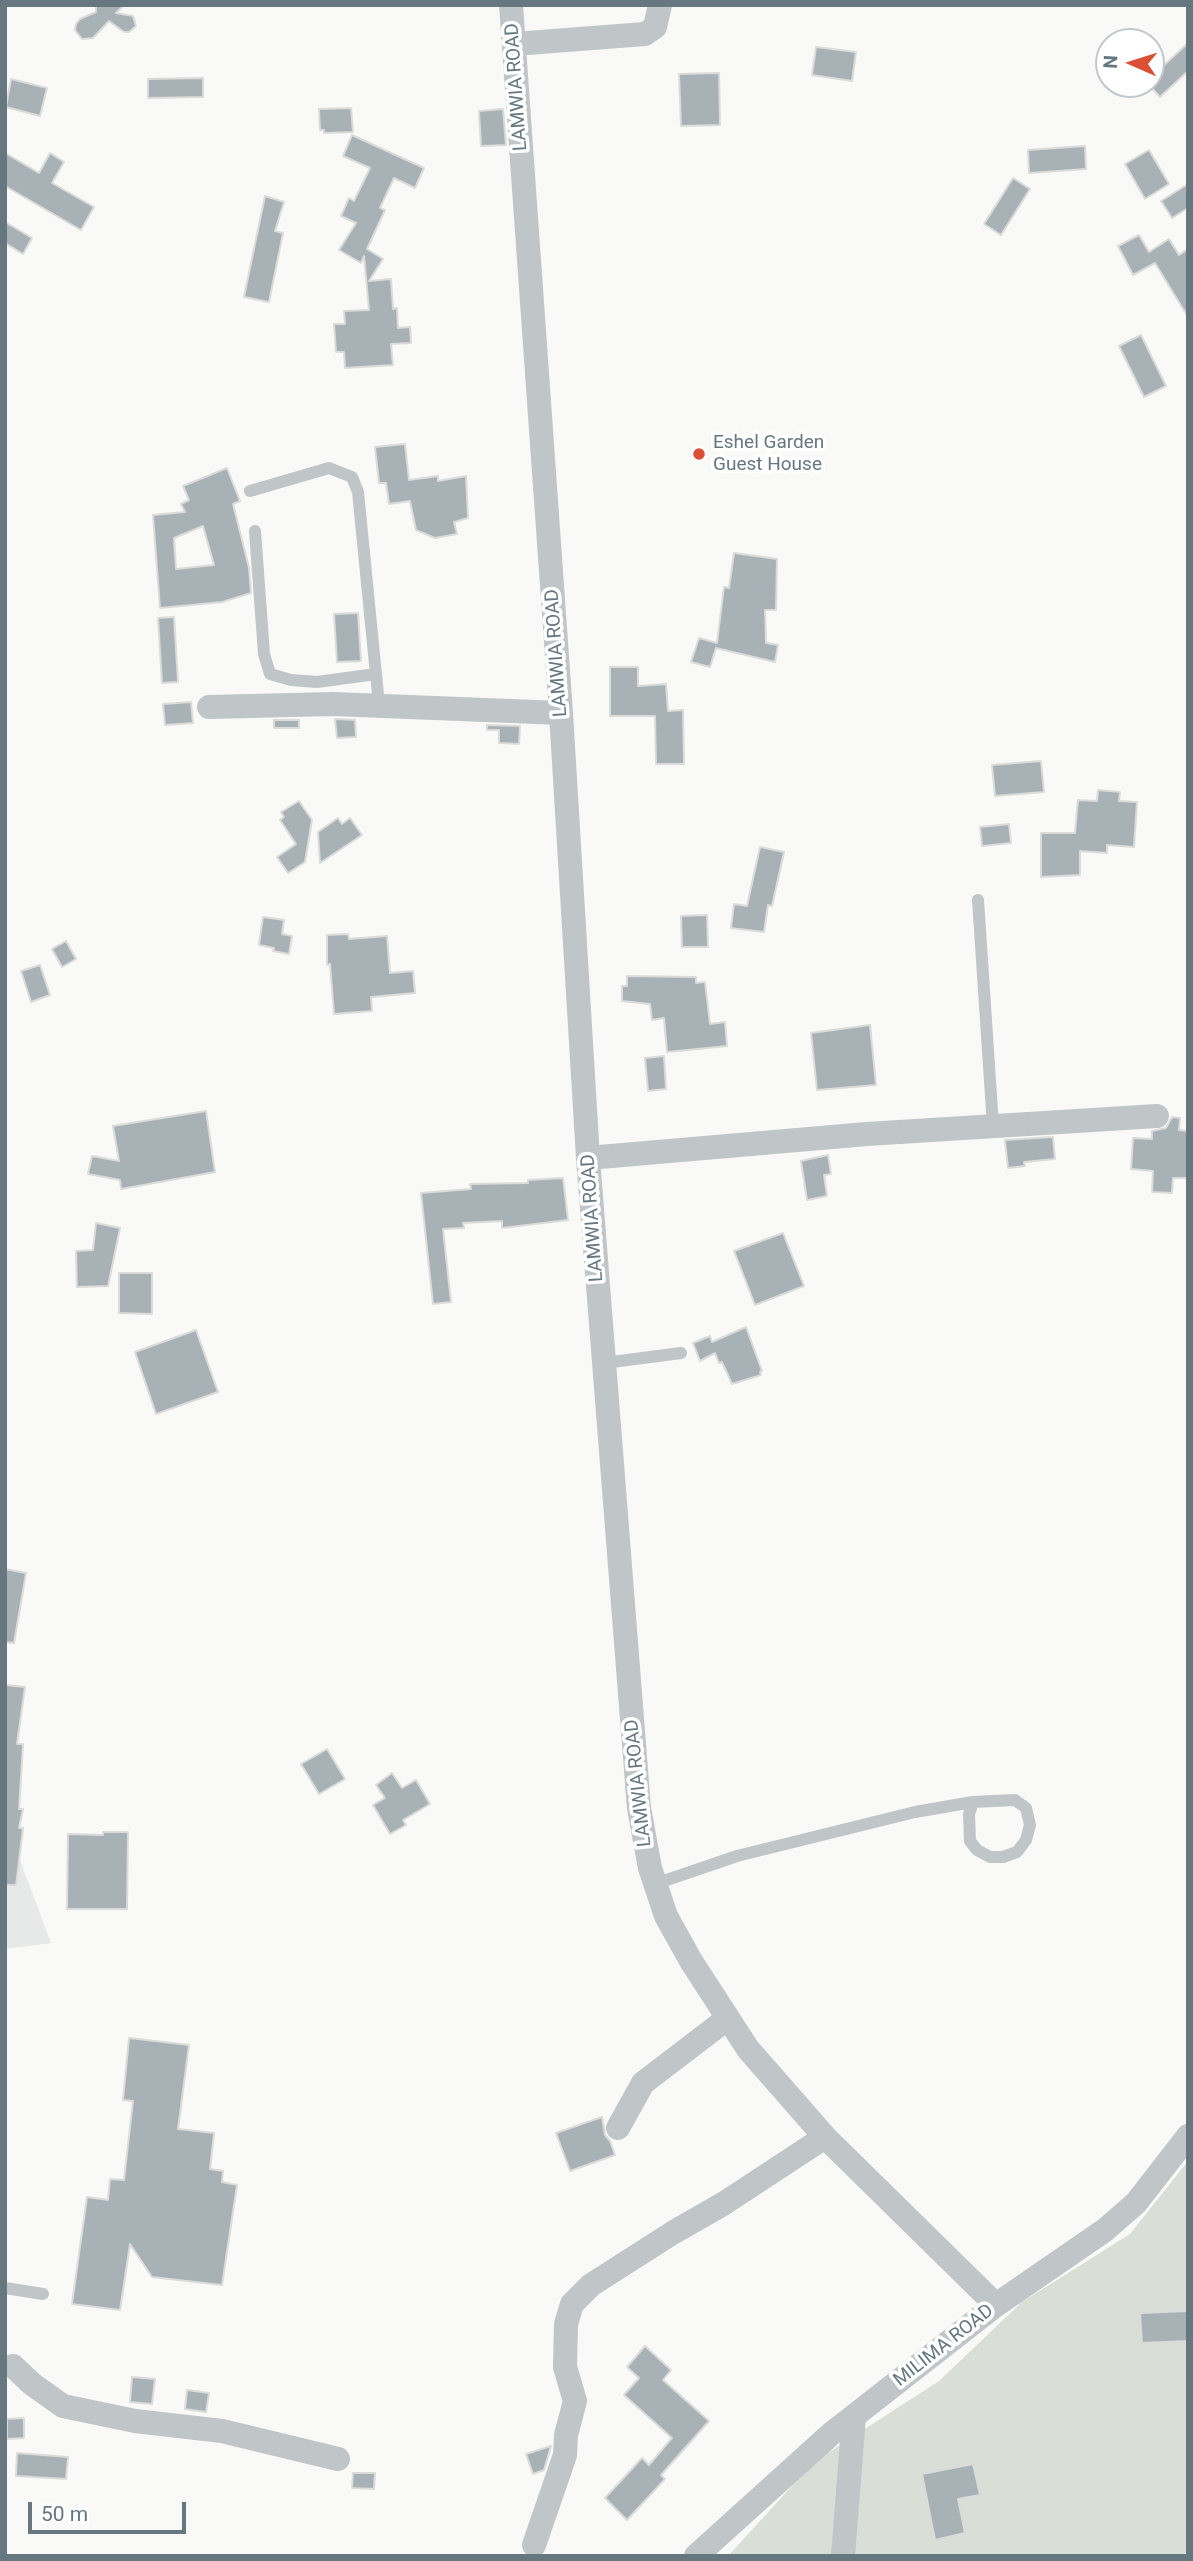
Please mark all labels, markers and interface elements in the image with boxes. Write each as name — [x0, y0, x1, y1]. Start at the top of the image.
street label: LAMWIA ROAD — [501, 22, 533, 152]
north arrow — [1095, 28, 1165, 98]
text: N — [1099, 55, 1122, 69]
place label: Eshel Garden Guest House — [713, 432, 824, 476]
marker: Eshel Garden Guest House — [691, 446, 707, 462]
street label: LAMWIA ROAD — [541, 588, 573, 718]
street label: LAMWIA ROAD — [577, 1153, 609, 1283]
street label: LAMWIA ROAD — [621, 1718, 657, 1848]
street label: MILIMA ROAD — [890, 2300, 998, 2392]
scale bar — [32, 2488, 189, 2532]
text: 50 m — [41, 2502, 88, 2526]

